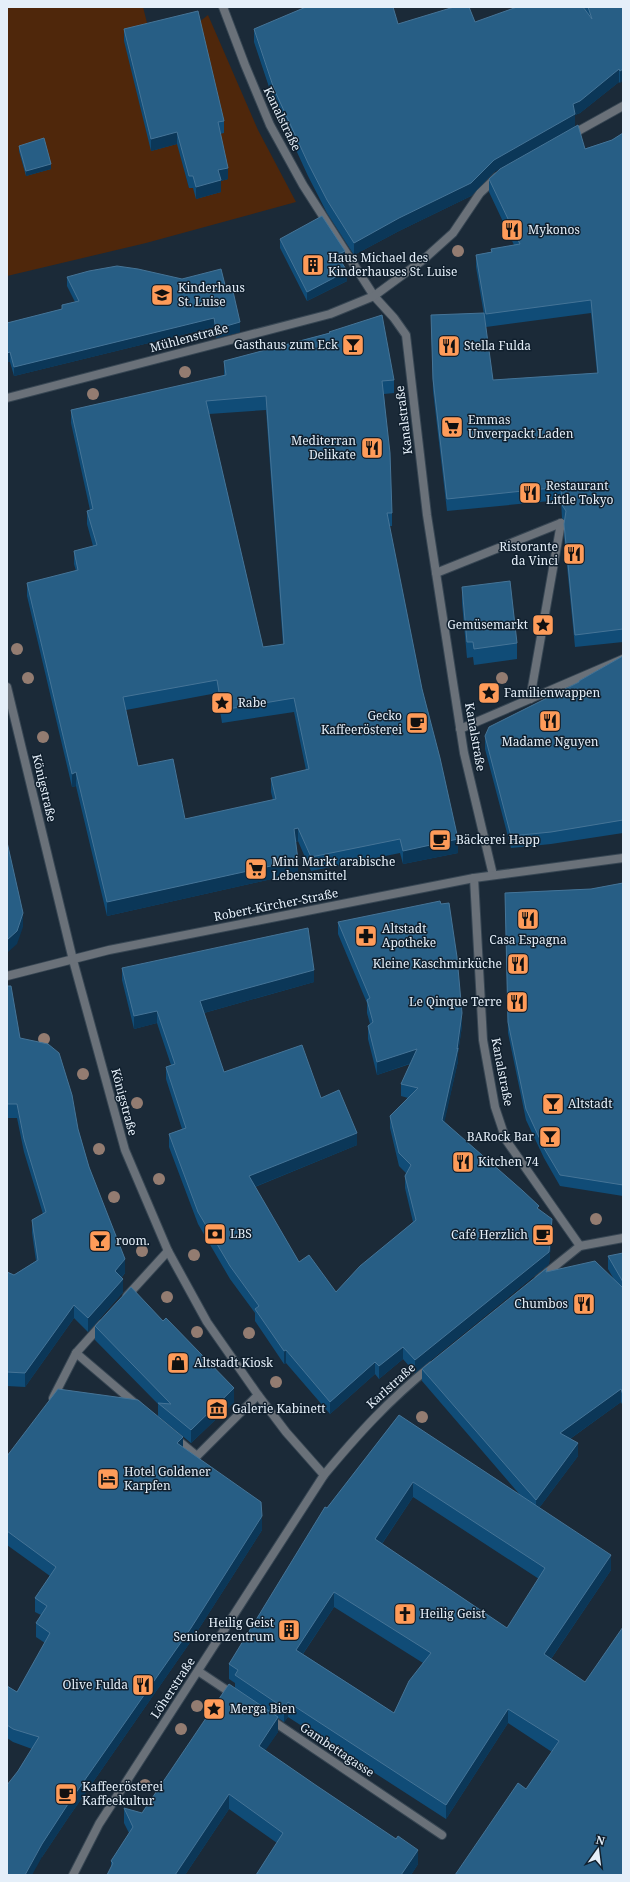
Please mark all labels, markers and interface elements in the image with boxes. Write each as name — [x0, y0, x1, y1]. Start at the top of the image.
street label: Kanalstraße — [260, 84, 305, 154]
restaurant icon: Mykonos — [499, 217, 525, 243]
place label: Mykonos — [528, 221, 580, 238]
place label: Haus Michael des Kinderhauses St. Luise — [328, 249, 457, 280]
building icon: Haus Michael des Kinderhauses St. Luise — [300, 252, 326, 278]
place label: Kinderhaus St. Luise — [178, 279, 245, 310]
school or university icon: Kinderhaus St. Luise — [149, 282, 175, 308]
street label: Mühlenstraße — [148, 319, 230, 356]
bar icon: Gasthaus zum Eck — [340, 332, 366, 358]
restaurant icon: Stella Fulda — [436, 333, 462, 359]
place label: Gasthaus zum Eck — [234, 336, 339, 353]
place label: Stella Fulda — [464, 337, 531, 354]
street label: Kanalstraße — [391, 385, 416, 456]
place label: Emmas Unverpackt Laden — [468, 411, 574, 442]
supermarket icon: Emmas Unverpackt Laden — [439, 414, 465, 440]
place label: Mediterran Delikate — [291, 432, 356, 463]
restaurant icon: Mediterran Delikate — [359, 435, 385, 461]
place label: Restaurant Little Tokyo — [546, 477, 614, 508]
restaurant icon: Restaurant Little Tokyo — [517, 480, 543, 506]
place label: Ristorante da Vinci — [499, 538, 558, 569]
restaurant icon: Ristorante da Vinci — [561, 541, 587, 567]
place icon: Gemüsemarkt — [530, 612, 556, 638]
place label: Gemüsemarkt — [447, 616, 528, 633]
place icon: Familienwappen — [476, 680, 502, 706]
place label: Familienwappen — [504, 684, 601, 701]
place icon: Rabe — [209, 690, 235, 716]
place label: Rabe — [238, 694, 266, 711]
street label: Kanalstraße — [461, 701, 490, 773]
place label: Gecko Kaffeerösterei — [321, 707, 402, 738]
restaurant icon: Madame Nguyen — [537, 708, 563, 734]
cafe icon: Gecko Kaffeerösterei — [404, 710, 430, 736]
place label: Madame Nguyen — [501, 733, 599, 750]
street label: Königstraße — [28, 752, 61, 823]
cafe icon: Bäckerei Happ — [427, 827, 453, 853]
place label: Bäckerei Happ — [456, 831, 540, 848]
place label: Mini Markt arabische Lebensmittel — [272, 853, 395, 884]
supermarket icon: Mini Markt arabische Lebensmittel — [243, 856, 269, 882]
street label: Robert-Kircher-Straße — [212, 884, 340, 925]
restaurant icon: Casa Espagna — [515, 906, 541, 932]
place label: Altstadt Apotheke — [382, 920, 436, 951]
pharmacy icon: Altstadt Apotheke — [353, 923, 379, 949]
place label: Casa Espagna — [489, 931, 567, 948]
restaurant icon: Kleine Kaschmirküche — [505, 951, 531, 977]
place label: Kleine Kaschmirküche — [373, 955, 502, 972]
restaurant icon: Le Qinque Terre — [504, 989, 530, 1015]
place label: Le Qinque Terre — [409, 993, 502, 1010]
street label: Kanalstraße — [488, 1036, 517, 1108]
street label: Königstraße — [107, 1066, 142, 1137]
bar icon: Altstadt — [540, 1091, 566, 1117]
place label: Altstadt — [568, 1095, 612, 1112]
bar icon: BARock Bar — [537, 1124, 563, 1150]
place label: BARock Bar — [467, 1128, 534, 1145]
restaurant icon: Kitchen 74 — [450, 1149, 476, 1175]
place label: Kitchen 74 — [478, 1153, 539, 1170]
bank icon: LBS — [202, 1221, 228, 1247]
cafe icon: Café Herzlich — [530, 1222, 556, 1248]
place label: LBS — [230, 1225, 252, 1242]
place label: Café Herzlich — [451, 1226, 528, 1243]
bar icon: room. — [87, 1228, 113, 1254]
place label: room. — [116, 1232, 150, 1249]
restaurant icon: Chumbos — [571, 1291, 597, 1317]
place label: Chumbos — [514, 1295, 568, 1312]
shop icon: Altstadt Kiosk — [165, 1350, 191, 1376]
place label: Altstadt Kiosk — [194, 1354, 274, 1371]
street label: Karlstraße — [362, 1359, 419, 1412]
museum icon: Galerie Kabinett — [204, 1396, 230, 1422]
place label: Galerie Kabinett — [232, 1400, 325, 1417]
place label: Hotel Goldener Karpfen — [124, 1463, 211, 1494]
hotel icon: Hotel Goldener Karpfen — [95, 1466, 121, 1492]
church icon: Heilig Geist — [392, 1601, 418, 1627]
place label: Heilig Geist — [420, 1605, 485, 1622]
place label: Heilig Geist Seniorenzentrum — [174, 1614, 274, 1645]
building icon: Heilig Geist Seniorenzentrum — [276, 1617, 302, 1643]
street label: Löherstraße — [146, 1654, 199, 1722]
restaurant icon: Olive Fulda — [130, 1672, 156, 1698]
place label: Olive Fulda — [63, 1676, 128, 1693]
place icon: Merga Bien — [201, 1696, 227, 1722]
place label: Merga Bien — [230, 1700, 296, 1717]
street label: Gambettagasse — [297, 1718, 378, 1781]
place label: Kaffeerösterei Kaffeekultur — [82, 1778, 163, 1809]
cafe icon: Kaffeerösterei Kaffeekultur — [53, 1781, 79, 1807]
north arrow — [578, 1830, 618, 1870]
text: N — [595, 1831, 607, 1848]

